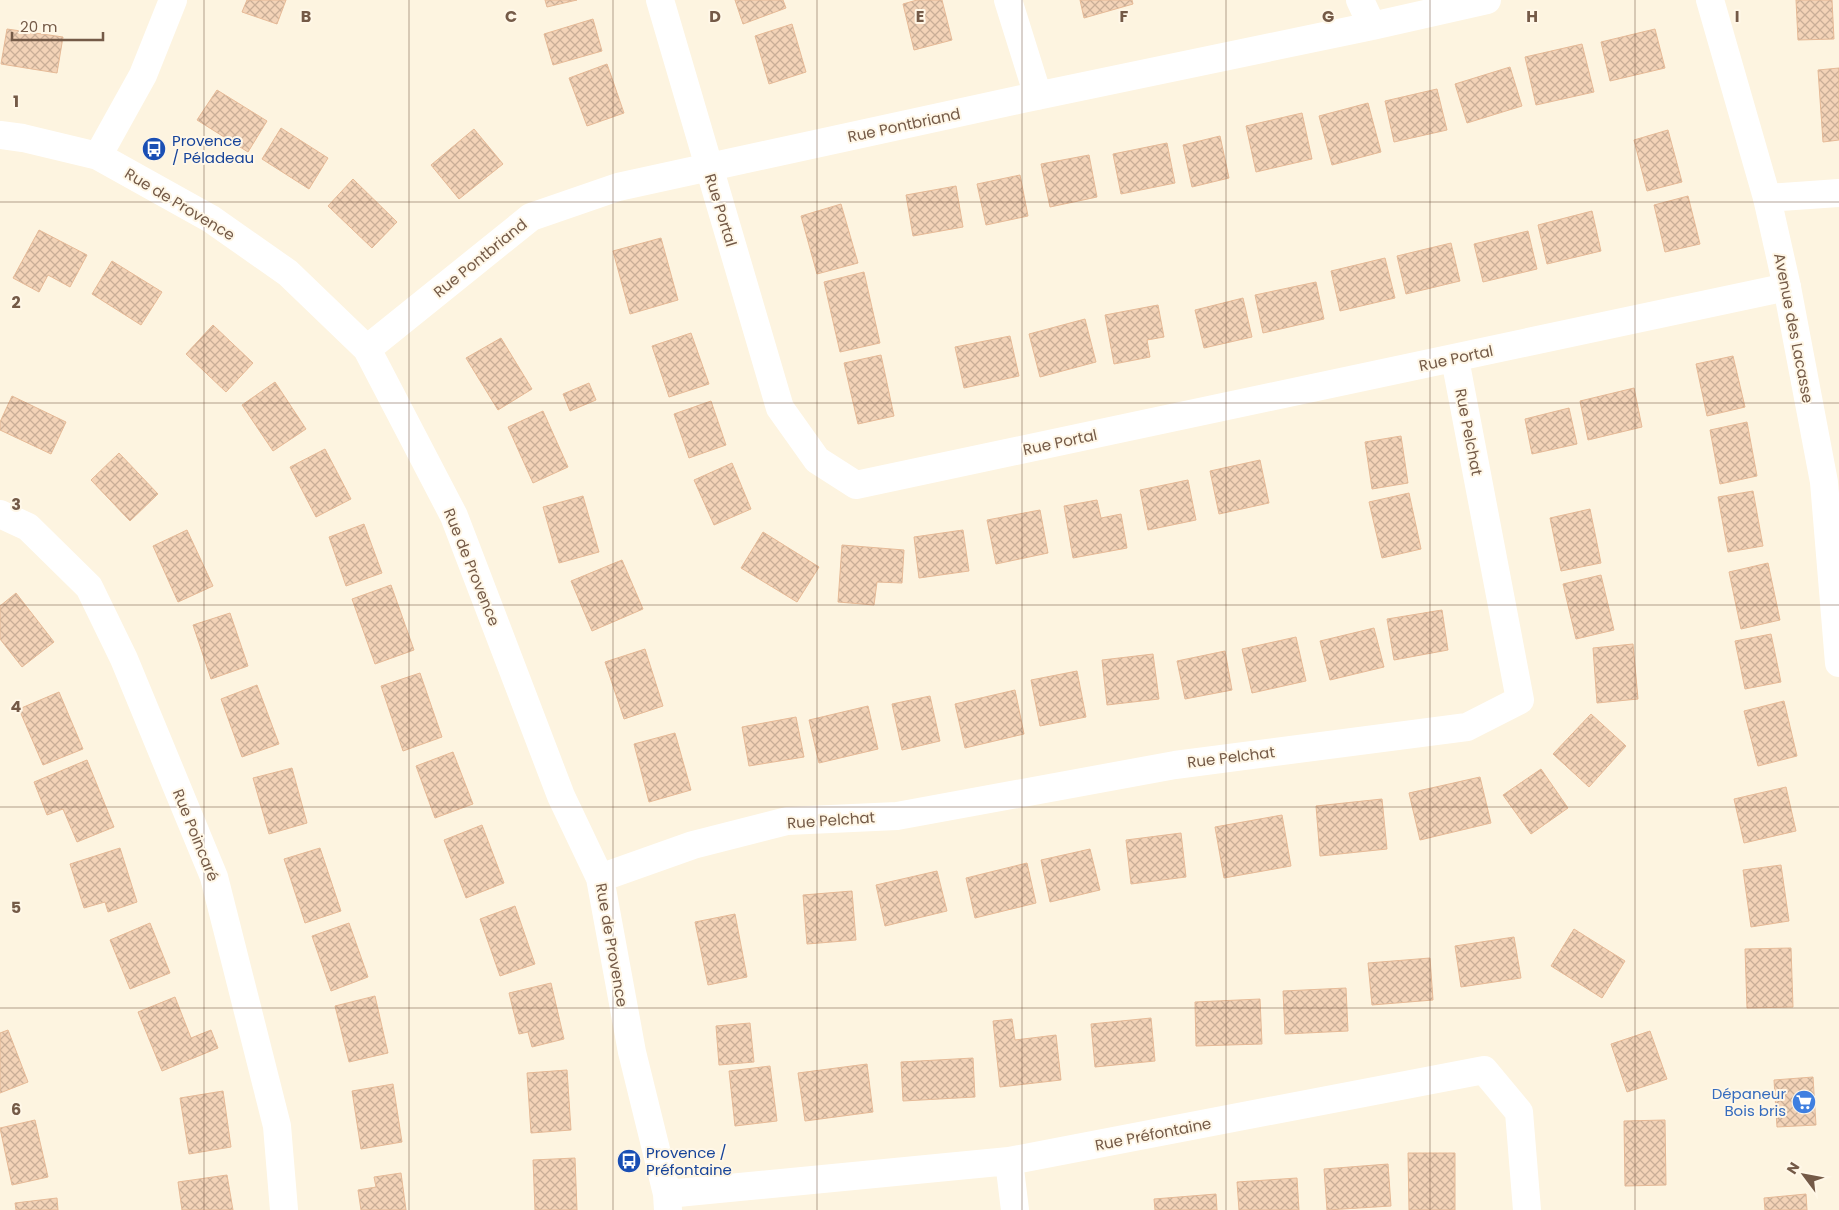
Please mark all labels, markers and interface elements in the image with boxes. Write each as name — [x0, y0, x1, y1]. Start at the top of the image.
text: B — [301, 5, 311, 28]
text: C — [505, 5, 517, 28]
text: D — [709, 5, 721, 28]
text: E — [916, 5, 924, 28]
text: F — [1120, 5, 1129, 28]
text: G — [1322, 5, 1334, 28]
text: H — [1526, 5, 1538, 28]
text: I — [1735, 5, 1739, 28]
scale bar — [12, 10, 104, 42]
text: 20 m — [20, 16, 58, 37]
text: 1 — [13, 90, 19, 113]
street label: Rue Pontbriand — [846, 103, 962, 147]
place label: Provence / Péladeau — [172, 130, 254, 168]
bus stop icon: Provence / Péladeau — [141, 136, 167, 162]
street label: Rue de Provence — [121, 163, 239, 245]
street label: Rue Portal — [700, 171, 742, 249]
street label: Rue Pontbriand — [429, 214, 531, 302]
street label: Avenue des Lacasse — [1769, 251, 1819, 405]
text: 2 — [11, 291, 21, 314]
street label: Rue Portal — [1417, 340, 1495, 376]
street label: Rue Pelchat — [1450, 387, 1488, 477]
street label: Rue Portal — [1021, 424, 1099, 460]
text: 3 — [11, 493, 21, 516]
street label: Rue de Provence — [439, 505, 505, 629]
text: 4 — [11, 695, 22, 718]
street label: Rue Pelchat — [1186, 741, 1276, 773]
street label: Rue Poincaré — [168, 786, 224, 884]
street label: Rue Pelchat — [786, 806, 876, 834]
street label: Rue de Provence — [591, 882, 633, 1008]
text: 5 — [11, 896, 21, 919]
place label: Dépaneur Bois bris — [1712, 1083, 1786, 1121]
supermarket icon: Dépaneur Bois bris — [1791, 1089, 1817, 1115]
text: 6 — [11, 1098, 21, 1121]
street label: Rue Préfontaine — [1093, 1112, 1213, 1156]
place label: Provence / Préfontaine — [646, 1142, 732, 1180]
bus stop icon: Provence / Préfontaine — [616, 1148, 642, 1174]
north arrow — [1779, 1150, 1829, 1200]
text: N — [1782, 1158, 1804, 1178]

